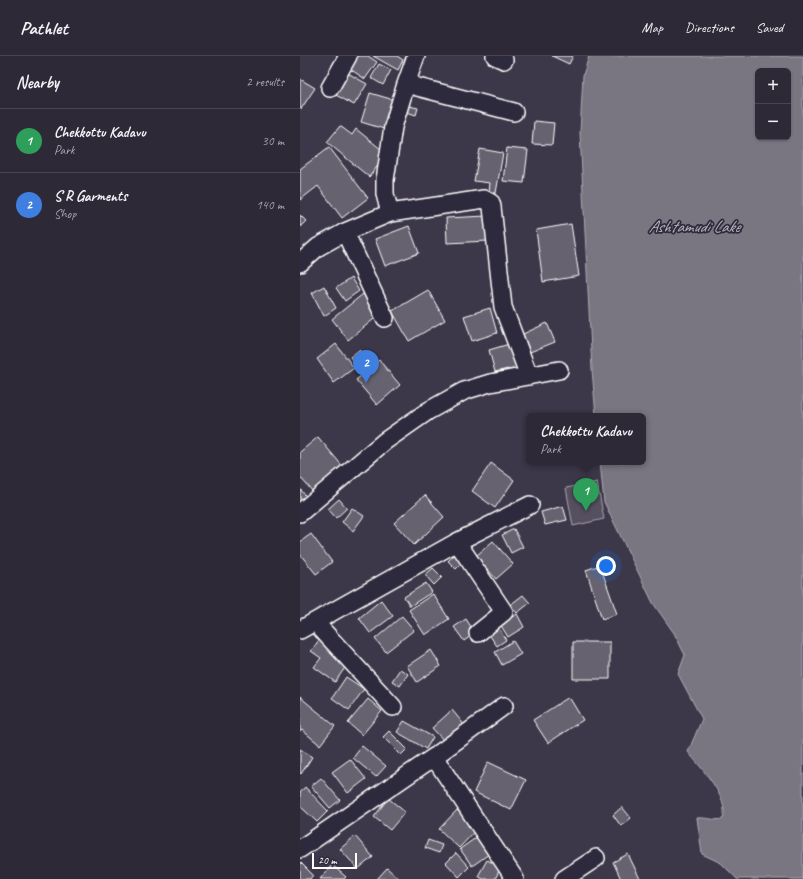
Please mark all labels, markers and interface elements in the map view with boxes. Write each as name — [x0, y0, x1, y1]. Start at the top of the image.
text: Pathlet — [20, 16, 68, 40]
text: Map — [642, 19, 663, 36]
text: Directions — [685, 19, 734, 36]
text: Saved — [756, 19, 783, 36]
map controls — [755, 68, 791, 140]
button: + — [755, 68, 791, 104]
text: Nearby — [16, 72, 59, 93]
text: 2 results — [246, 74, 284, 90]
button: − — [755, 104, 791, 140]
text: Chekkottu Kadavu — [54, 123, 145, 142]
text: 1 — [26, 133, 32, 149]
text: 30 m — [262, 133, 284, 149]
text: Park — [54, 142, 75, 158]
text: S R Garments — [54, 187, 127, 206]
text: 2 — [26, 197, 32, 213]
text: 140 m — [256, 197, 284, 213]
text: Shop — [54, 206, 76, 222]
water label: Ashtamudi Lake — [648, 216, 742, 237]
pin: 2 — [353, 350, 379, 383]
popup — [526, 413, 646, 465]
text: Chekkottu Kadavu — [540, 422, 632, 441]
text: Park — [540, 441, 561, 457]
pin: 1 — [573, 478, 599, 511]
your location — [596, 556, 616, 576]
scale bar — [312, 851, 357, 870]
text: 20 m — [318, 853, 337, 867]

